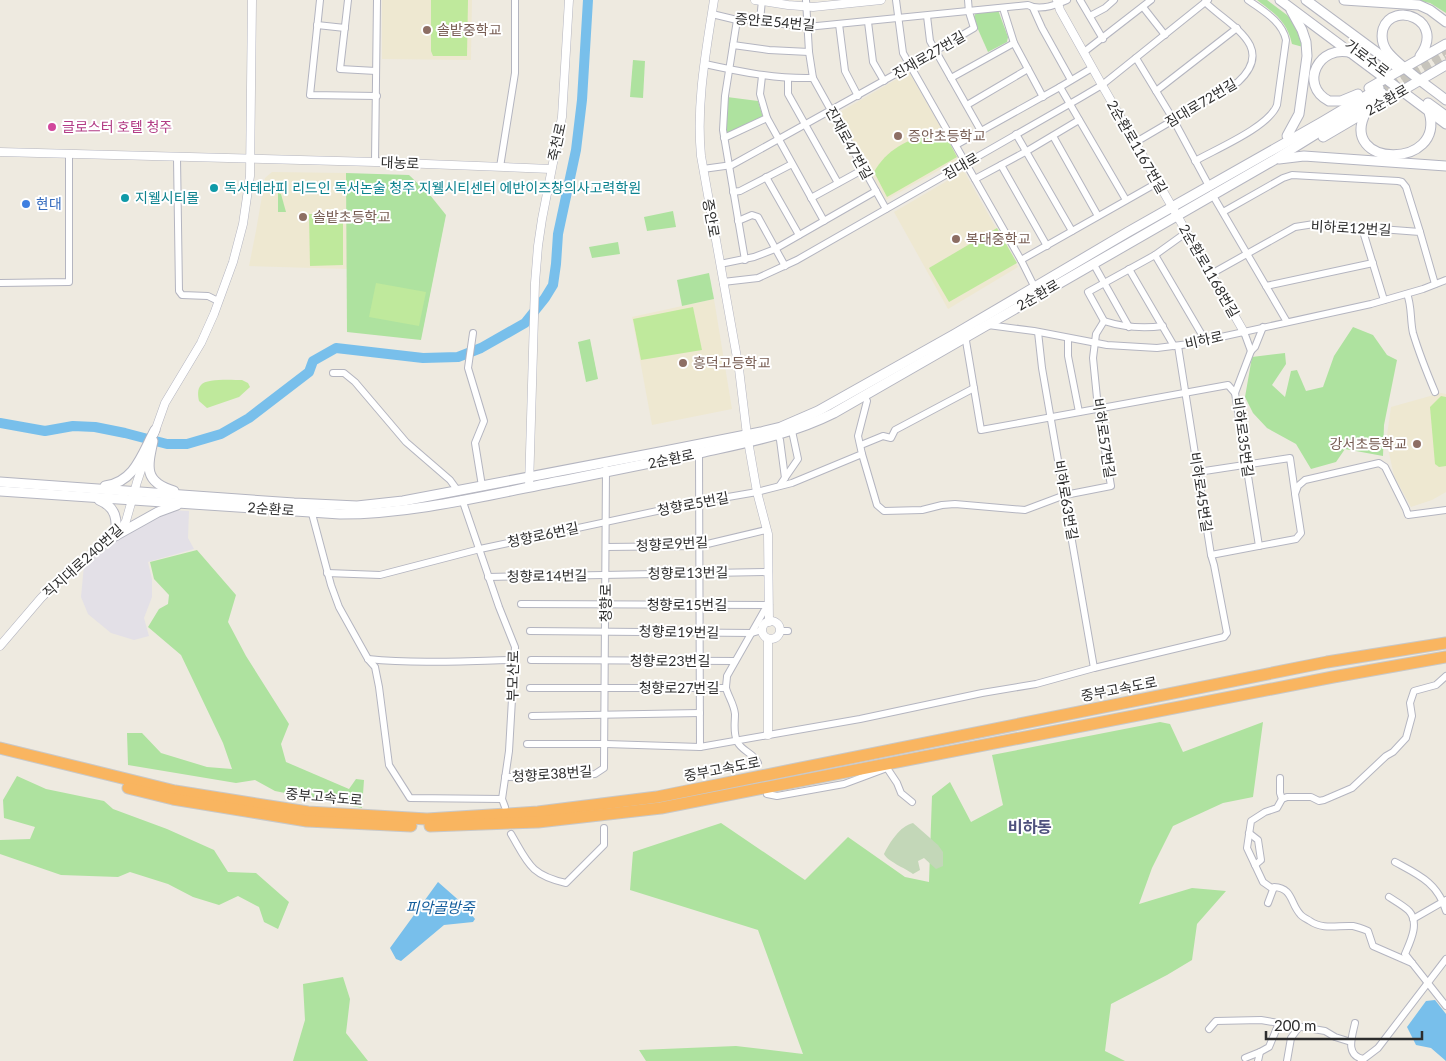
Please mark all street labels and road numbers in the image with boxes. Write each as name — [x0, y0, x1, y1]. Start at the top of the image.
street label: 증안로54번길 — [734, 10, 816, 33]
street label: 진재로27번길 — [890, 27, 968, 82]
street label: 가로수로 — [1342, 35, 1393, 80]
street label: 짐대로72번길 — [1162, 75, 1240, 131]
street label: 2순환로 — [1362, 80, 1411, 119]
street label: 2순환로1167번길 — [1104, 97, 1171, 196]
street label: 진재로47번길 — [822, 103, 876, 182]
street label: 죽천로 — [544, 121, 569, 163]
street label: 짐대로 — [940, 148, 982, 183]
street label: 대농로 — [380, 153, 420, 172]
street label: 증안로 — [700, 197, 723, 239]
street label: 비하로12번길 — [1310, 217, 1392, 238]
street label: 2순환로1168번길 — [1176, 221, 1243, 320]
street label: 2순환로 — [1013, 275, 1062, 314]
street label: 비하로 — [1183, 327, 1225, 352]
street label: 비하로35번길 — [1229, 396, 1258, 478]
street label: 비하로57번길 — [1090, 397, 1119, 479]
street label: 2순환로 — [646, 445, 696, 472]
street label: 비하로45번길 — [1187, 451, 1216, 533]
street label: 비하로63번길 — [1051, 459, 1082, 541]
street label: 청향로5번길 — [656, 488, 730, 519]
street label: 2순환로 — [247, 498, 295, 519]
street label: 청향로6번길 — [506, 519, 580, 550]
street label: 직지대로240번길 — [39, 520, 126, 601]
street label: 청향로9번길 — [635, 533, 709, 554]
street label: 청향로13번길 — [648, 563, 728, 582]
street label: 청향로14번길 — [507, 566, 587, 585]
street label: 청향로 — [597, 584, 614, 622]
street label: 청향로15번길 — [647, 596, 727, 613]
street label: 청향로19번길 — [639, 622, 719, 641]
street label: 부모산로 — [504, 650, 521, 702]
street label: 청향로23번길 — [630, 652, 710, 669]
street label: 중부고속도로 — [1079, 673, 1159, 704]
street label: 청향로27번길 — [639, 679, 719, 696]
street label: 중부고속도로 — [682, 753, 762, 784]
street label: 청향로38번길 — [511, 762, 593, 785]
street label: 중부고속도로 — [285, 785, 363, 808]

